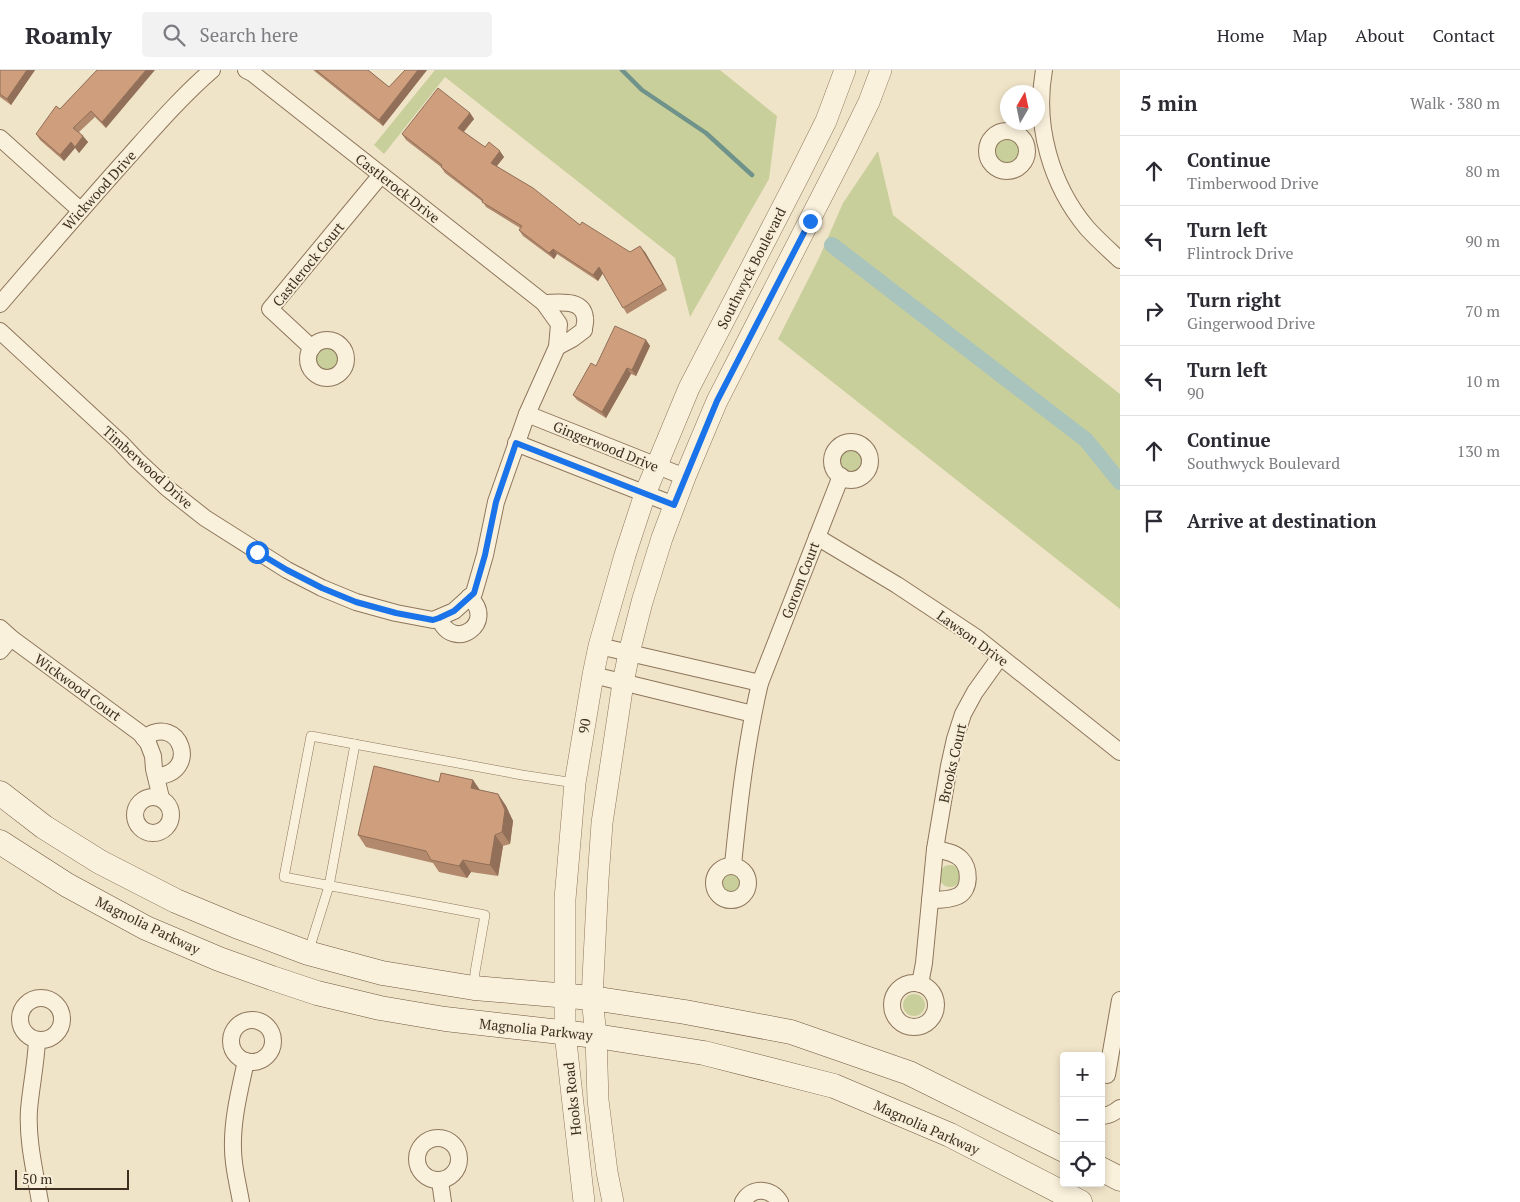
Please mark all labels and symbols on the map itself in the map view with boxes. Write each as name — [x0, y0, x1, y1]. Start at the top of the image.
north arrow — [1000, 85, 1045, 130]
street label: Wickwood Drive — [58, 146, 140, 234]
street label: Castlerock Drive — [352, 149, 444, 227]
street label: Southwyck Boulevard — [712, 204, 790, 332]
route end — [799, 210, 822, 233]
street label: Castlerock Court — [268, 217, 349, 310]
street label: Gingerwood Drive — [550, 416, 662, 476]
street label: Timberwood Drive — [99, 421, 197, 513]
street label: Gorom Court — [777, 538, 824, 621]
route start — [246, 541, 269, 564]
street label: Lawson Drive — [933, 606, 1013, 670]
street label: Wickwood Court — [31, 649, 126, 725]
street label: 90 — [573, 717, 595, 735]
street label: Brooks Court — [934, 721, 971, 805]
street label: Magnolia Parkway — [93, 892, 204, 959]
street label: Magnolia Parkway — [478, 1014, 595, 1044]
street label: Hooks Road — [559, 1061, 585, 1137]
street label: Magnolia Parkway — [871, 1095, 984, 1159]
scale bar — [15, 1167, 129, 1190]

